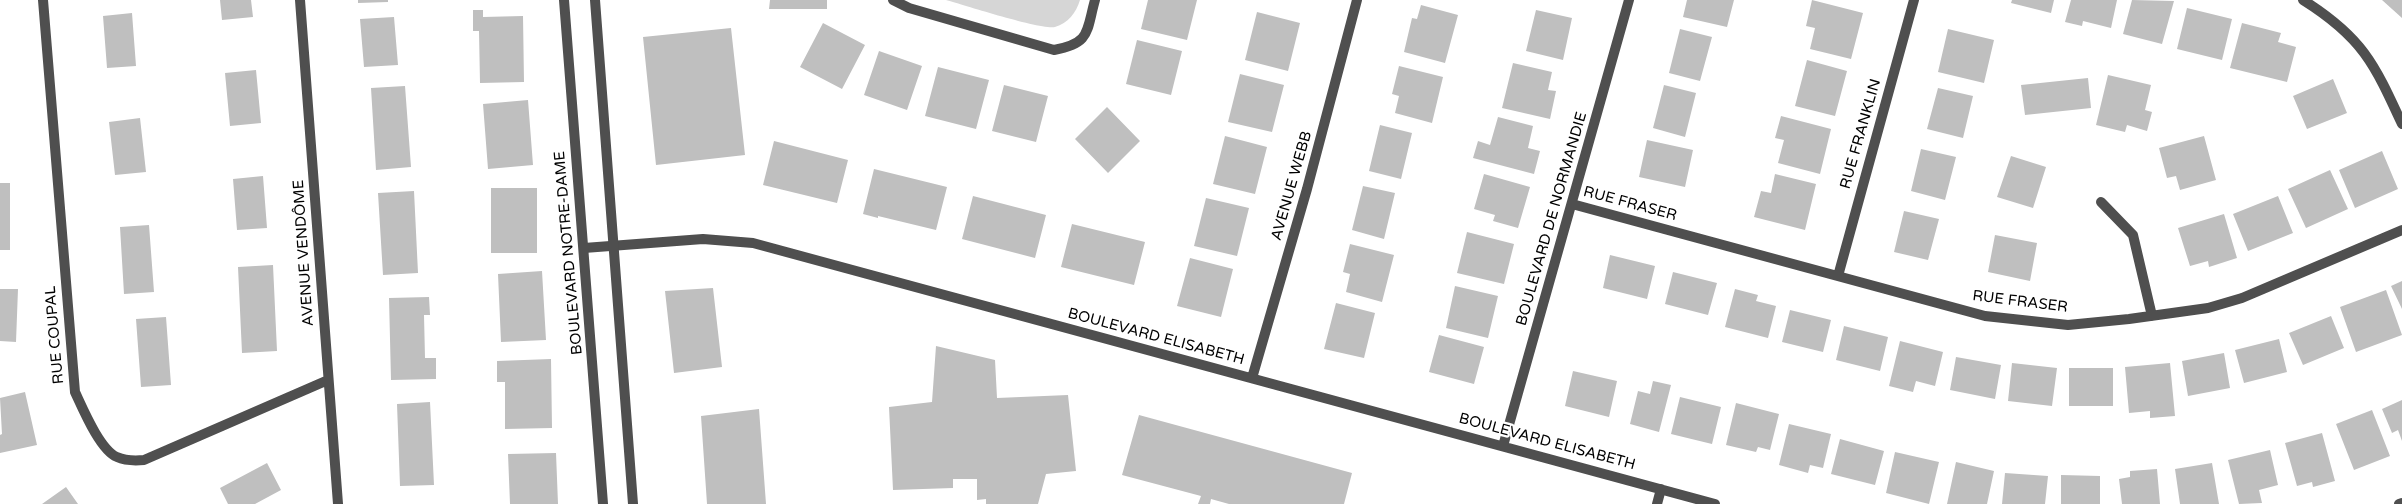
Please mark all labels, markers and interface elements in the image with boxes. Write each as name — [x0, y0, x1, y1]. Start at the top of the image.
street label: RUE FRANKLIN — [1837, 77, 1885, 191]
street label: BOULEVARD DE NORMANDIE — [1513, 110, 1591, 328]
street label: AVENUE WEBB — [1268, 129, 1316, 243]
street label: BOULEVARD NOTRE-DAME — [551, 150, 587, 356]
street label: AVENUE VENDÔME — [290, 179, 318, 327]
street label: RUE FRASER — [1581, 183, 1679, 225]
street label: RUE COUPAL — [42, 285, 68, 385]
street label: RUE FRASER — [1971, 287, 2069, 317]
street label: BOULEVARD ELISABETH — [1066, 305, 1246, 369]
street label: BOULEVARD ELISABETH — [1457, 410, 1637, 474]

